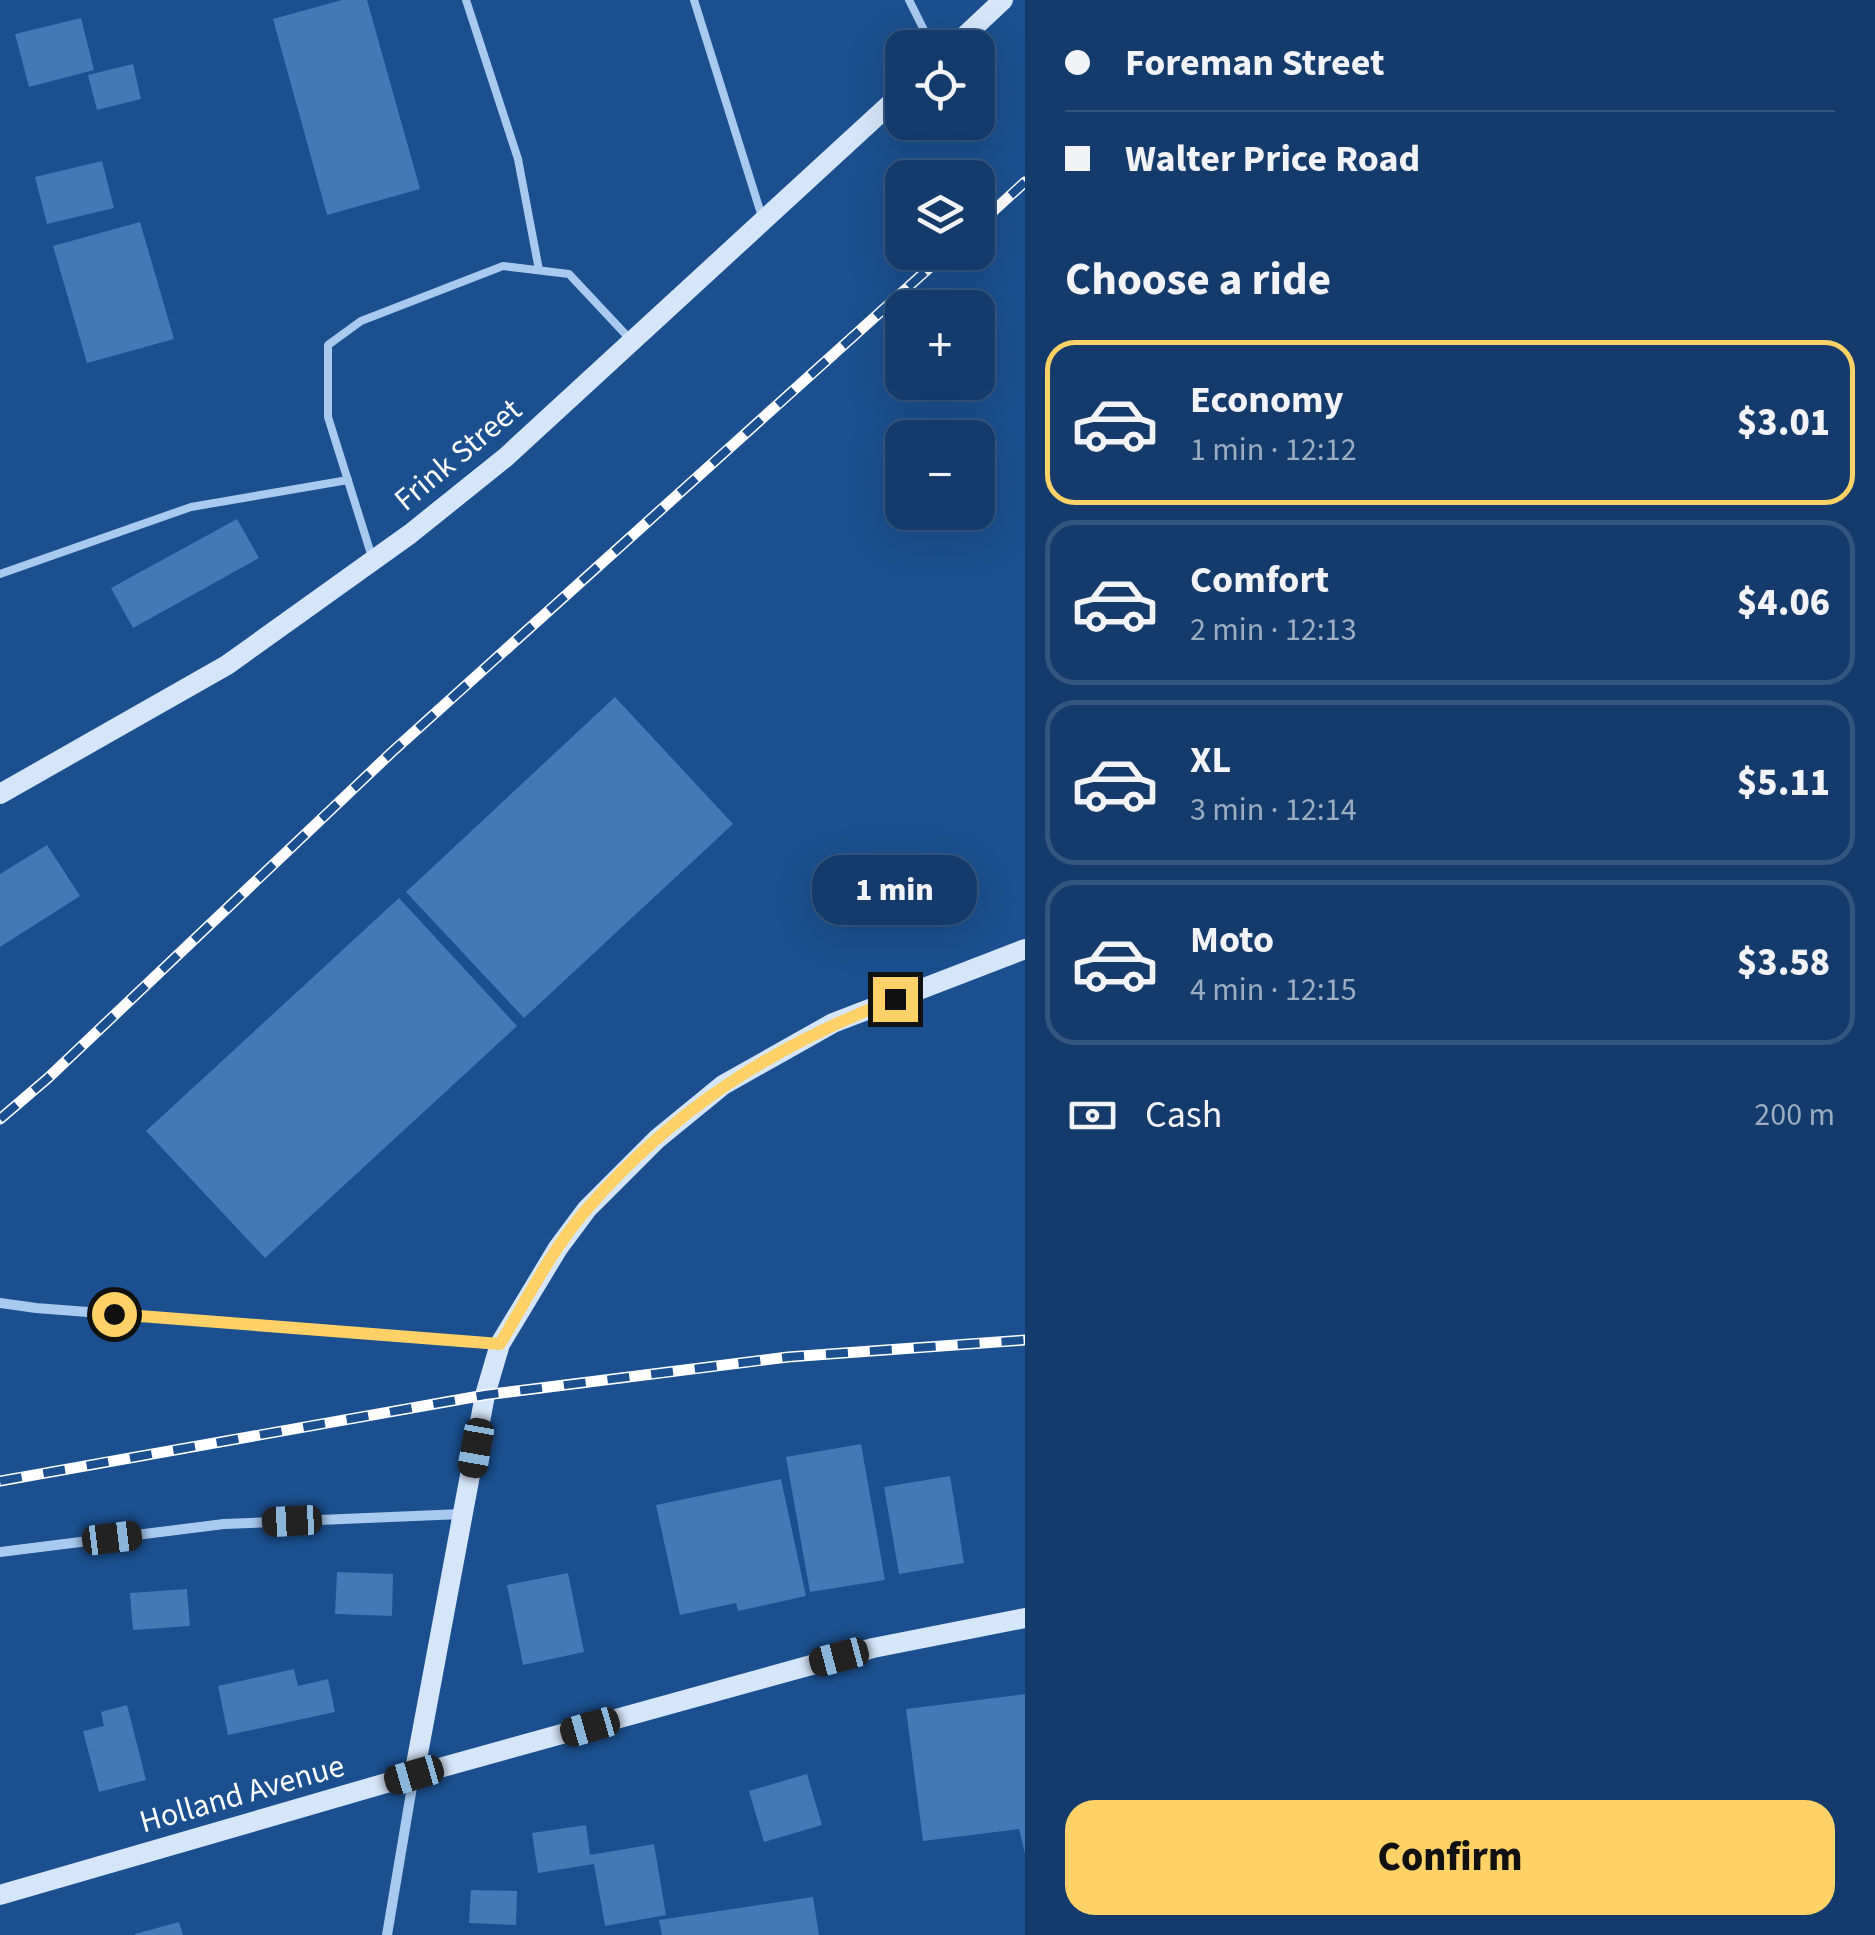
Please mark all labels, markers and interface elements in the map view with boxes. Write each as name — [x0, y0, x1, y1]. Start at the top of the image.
map controls — [885, 30, 995, 530]
button: locate — [885, 30, 995, 140]
text: Foreman Street — [1125, 36, 1385, 90]
text: Walter Price Road — [1125, 132, 1420, 186]
button: layers — [885, 160, 995, 270]
text: Choose a ride — [1065, 248, 1331, 312]
button: + — [885, 290, 995, 400]
text: Economy — [1190, 373, 1343, 427]
icon: car — [1070, 378, 1160, 468]
street label: Frink Street — [384, 388, 532, 522]
text: $3.01 — [1737, 396, 1830, 450]
button: − — [885, 420, 995, 530]
text: 1 min · 12:12 — [1190, 427, 1357, 473]
text: Comfort — [1190, 553, 1329, 607]
icon: car — [1070, 558, 1160, 648]
text: $4.06 — [1737, 576, 1830, 630]
text: 2 min · 12:13 — [1190, 607, 1357, 653]
text: XL — [1190, 733, 1231, 787]
icon: car — [1070, 738, 1160, 828]
text: $5.11 — [1737, 756, 1830, 810]
text: 3 min · 12:14 — [1190, 787, 1357, 833]
callout: 1 min — [812, 854, 978, 924]
text: 1 min — [855, 867, 934, 913]
text: Moto — [1190, 913, 1274, 967]
icon: car — [1070, 918, 1160, 1008]
text: $3.58 — [1737, 936, 1830, 990]
text: 4 min · 12:15 — [1190, 967, 1357, 1013]
route end — [873, 977, 918, 1022]
icon: cash — [1065, 1088, 1120, 1143]
text: Cash — [1145, 1088, 1222, 1142]
text: 200 m — [1754, 1092, 1835, 1138]
route start — [92, 1292, 137, 1337]
car — [456, 1416, 496, 1480]
car — [261, 1504, 323, 1538]
car — [80, 1519, 144, 1557]
car — [806, 1635, 872, 1679]
car — [557, 1704, 623, 1750]
street label: Holland Avenue — [134, 1743, 350, 1845]
car — [381, 1752, 447, 1798]
button: Confirm — [1065, 1800, 1835, 1915]

